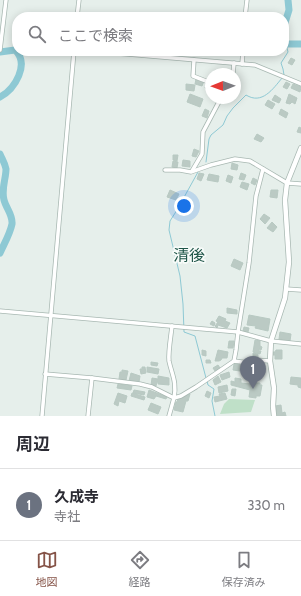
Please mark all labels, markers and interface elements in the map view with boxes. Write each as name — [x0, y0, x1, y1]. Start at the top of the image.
search box — [12, 12, 289, 56]
icon: search — [26, 23, 48, 45]
text: ここで検索 — [58, 27, 133, 45]
north arrow — [205, 68, 241, 104]
your location — [174, 196, 194, 216]
district label: 清後 — [173, 246, 205, 265]
pin: 1 — [240, 356, 266, 389]
text: 周辺 — [16, 434, 50, 454]
text: 久成寺 — [54, 488, 99, 506]
text: 1 — [27, 497, 31, 513]
text: 330 m — [248, 497, 285, 513]
text: 寺社 — [54, 508, 80, 524]
tab: 地図 — [36, 549, 58, 589]
tab: 経路 — [129, 549, 151, 589]
tab: 保存済み — [222, 549, 266, 589]

